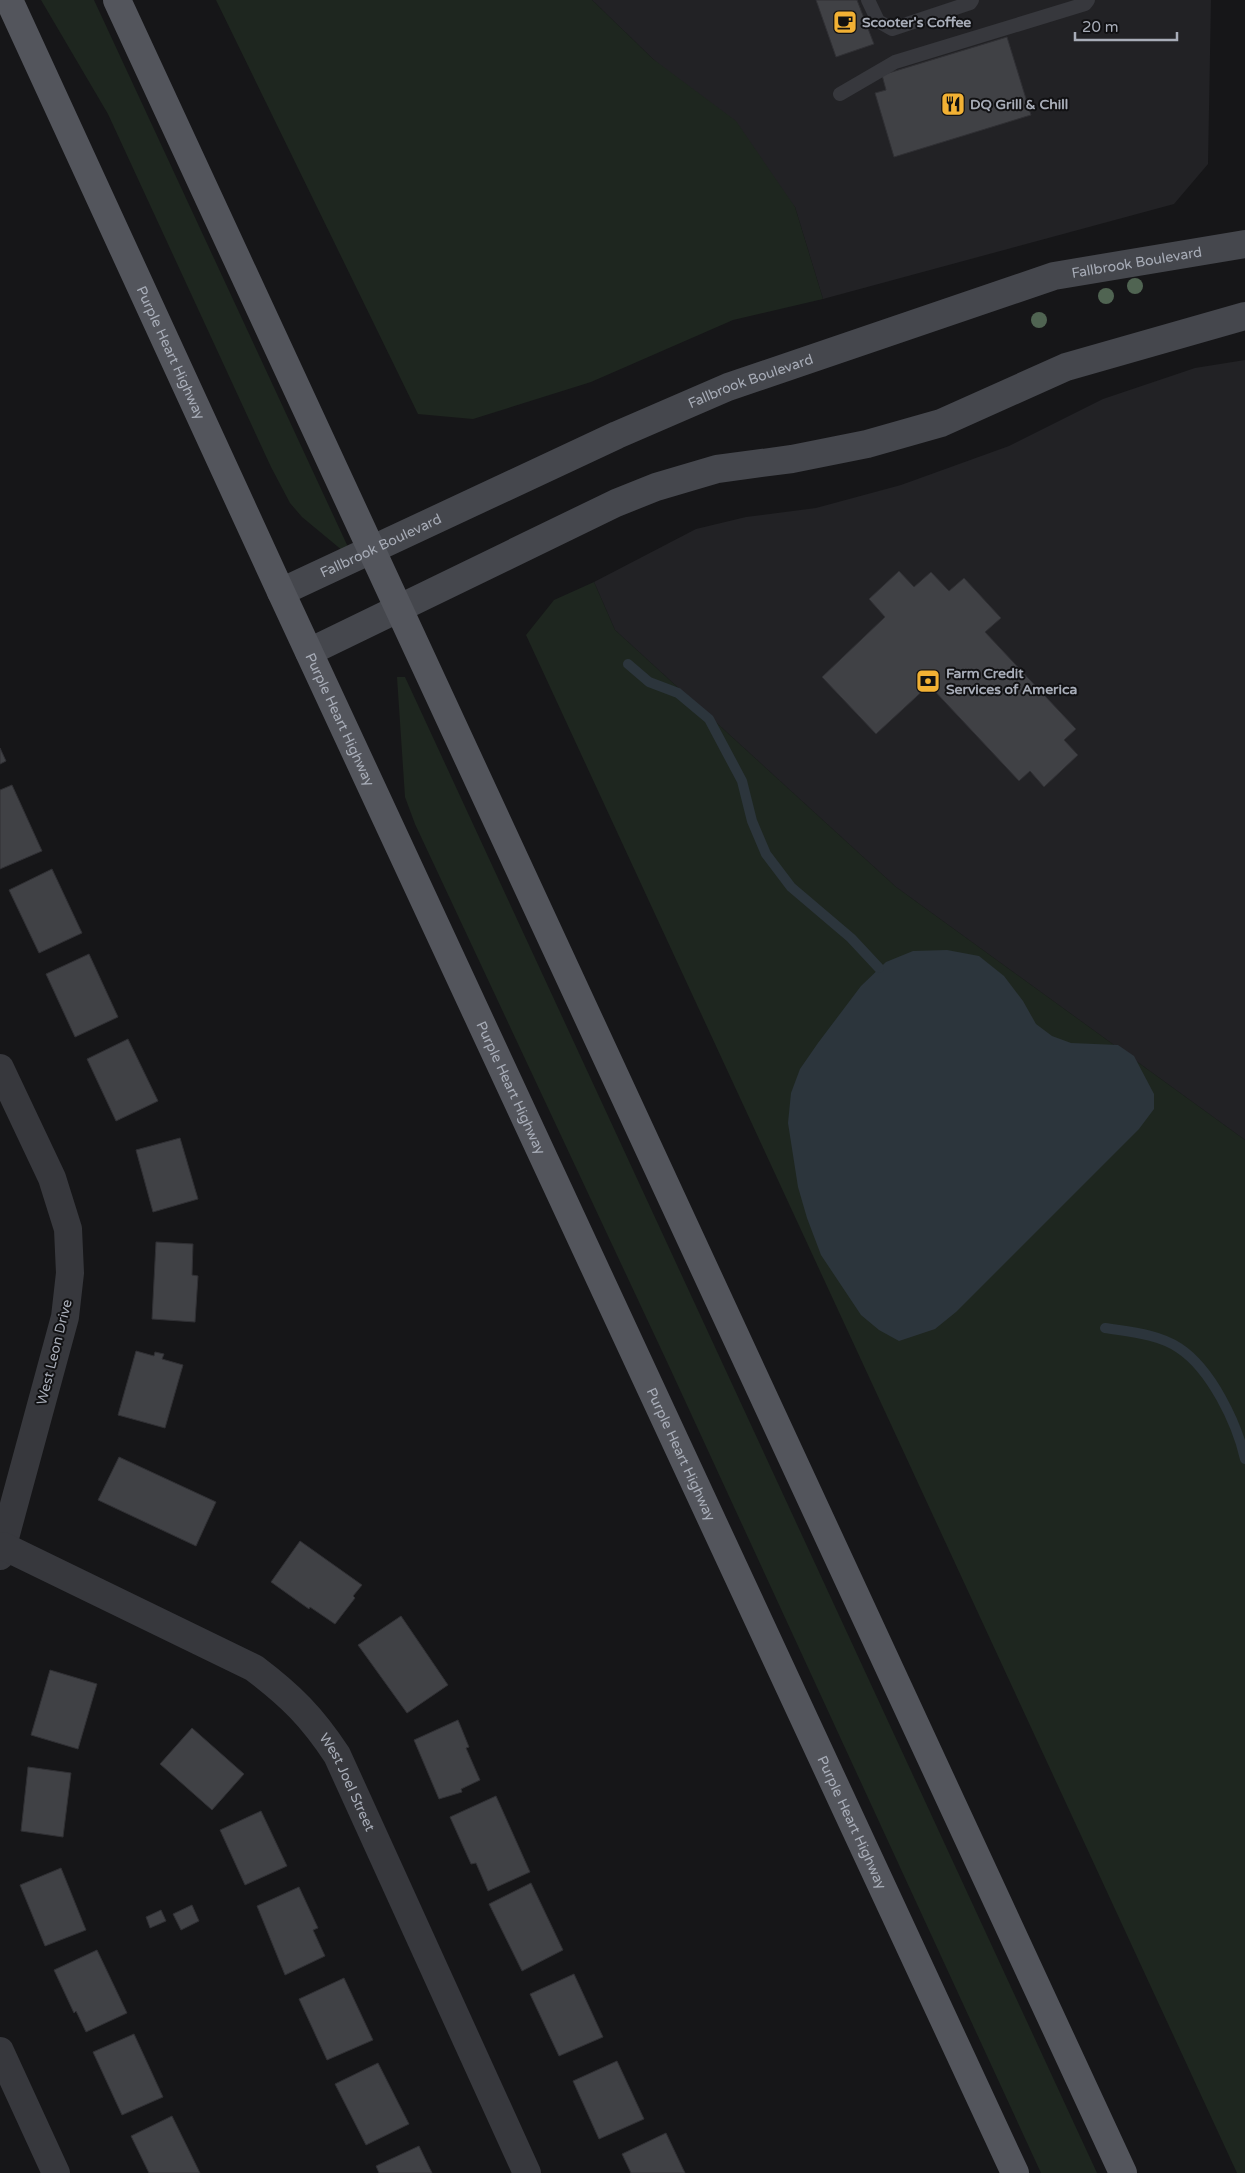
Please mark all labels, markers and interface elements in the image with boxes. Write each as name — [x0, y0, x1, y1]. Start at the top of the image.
cafe icon: Scooter's Coffee — [832, 9, 858, 35]
scale bar — [1075, 10, 1178, 42]
place label: Scooter's Coffee — [862, 14, 971, 31]
text: 20 m — [1082, 18, 1119, 36]
restaurant icon: DQ Grill & Chill — [940, 91, 966, 117]
place label: DQ Grill & Chill — [970, 96, 1068, 113]
street label: Fallbrook Boulevard — [1070, 243, 1203, 282]
street label: Purple Heart Highway — [133, 283, 209, 423]
street label: Fallbrook Boulevard — [686, 351, 815, 412]
street label: Fallbrook Boulevard — [318, 510, 444, 582]
street label: Purple Heart Highway — [301, 650, 378, 789]
place label: Farm Credit Services of America — [946, 665, 1077, 698]
bank icon: Farm Credit Services of America — [915, 668, 941, 694]
street label: Purple Heart Highway — [472, 1018, 549, 1158]
street label: West Leon Drive — [33, 1297, 76, 1407]
street label: Purple Heart Highway — [643, 1385, 719, 1524]
street label: West Joel Street — [316, 1730, 379, 1835]
street label: Purple Heart Highway — [813, 1753, 890, 1892]

